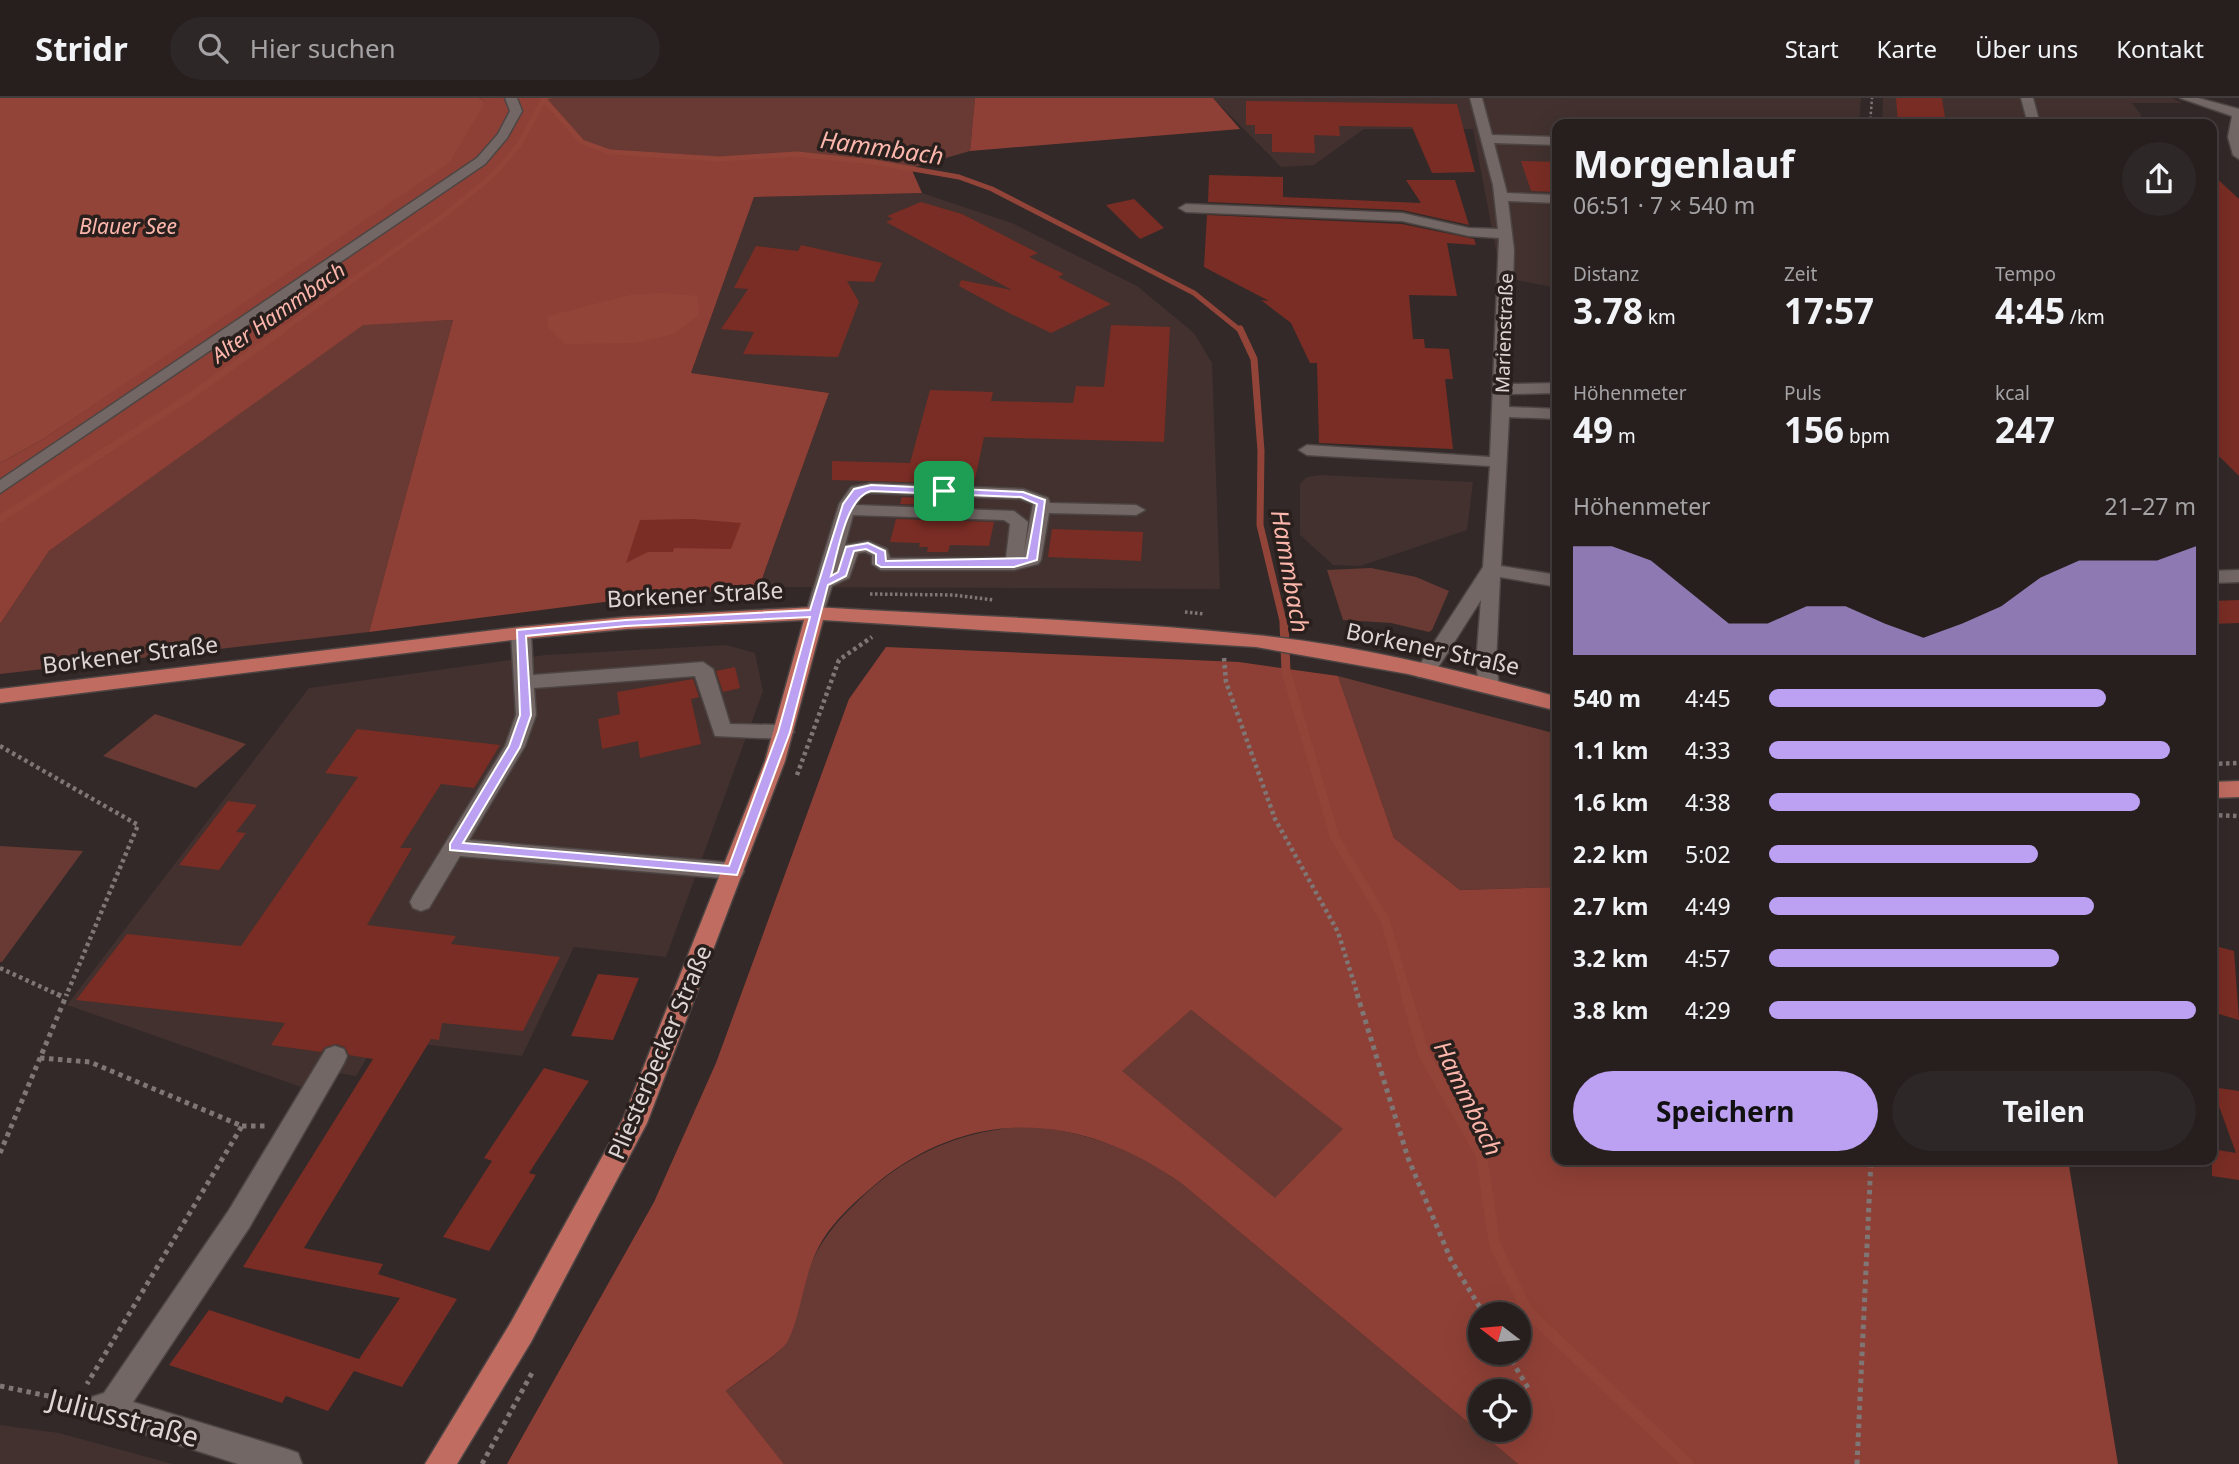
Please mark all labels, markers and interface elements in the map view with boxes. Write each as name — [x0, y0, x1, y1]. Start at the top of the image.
search box — [170, 17, 660, 80]
text: Stridr — [35, 26, 128, 71]
icon: search — [194, 29, 232, 67]
text: Hier suchen — [250, 30, 396, 66]
text: Start — [1785, 32, 1839, 65]
text: Karte — [1877, 32, 1937, 65]
text: Über uns — [1975, 32, 2078, 65]
text: Kontakt — [2116, 32, 2204, 65]
water label: Hammbach — [818, 122, 946, 172]
text: Morgenlauf — [1573, 137, 1794, 189]
button: share — [2122, 142, 2196, 216]
text: 06:51 · 7 × 540 m — [1573, 189, 1755, 221]
water label: Blauer See — [79, 212, 177, 240]
water label: Alter Hammbach — [204, 255, 350, 370]
text: Distanz — [1573, 261, 1639, 287]
text: Zeit — [1784, 261, 1817, 287]
text: Tempo — [1995, 261, 2056, 287]
street label: Marienstraße — [1489, 273, 1519, 393]
text: 3.78 — [1573, 287, 1643, 334]
text: 17:57 — [1784, 287, 1874, 334]
text: 4:45 — [1995, 287, 2065, 334]
text: km — [1643, 304, 1676, 330]
text: /km — [2065, 304, 2105, 330]
text: Höhenmeter — [1573, 380, 1687, 406]
text: Puls — [1784, 380, 1821, 406]
text: kcal — [1995, 380, 2030, 406]
text: 49 — [1573, 406, 1613, 453]
text: 156 — [1784, 406, 1844, 453]
text: 247 — [1995, 406, 2055, 453]
text: m — [1613, 423, 1636, 449]
text: bpm — [1844, 423, 1890, 449]
pin — [914, 461, 974, 521]
icon: arrive — [925, 472, 963, 510]
text: Höhenmeter — [1573, 490, 1711, 522]
text: 21–27 m — [2104, 490, 2196, 522]
water label: Hammbach — [1264, 507, 1318, 635]
street label: Borkener Straße — [606, 573, 784, 615]
street label: Borkener Straße — [1343, 614, 1523, 682]
street label: Borkener Straße — [40, 627, 220, 681]
text: 540 m — [1573, 682, 1641, 714]
text: 4:45 — [1685, 682, 1731, 714]
text: 1.1 km — [1573, 734, 1648, 766]
text: 4:33 — [1685, 734, 1731, 766]
text: 1.6 km — [1573, 786, 1648, 818]
text: 4:38 — [1685, 786, 1731, 818]
text: 2.2 km — [1573, 838, 1648, 870]
text: 5:02 — [1685, 838, 1731, 870]
text: 2.7 km — [1573, 890, 1648, 922]
text: 4:49 — [1685, 890, 1731, 922]
street label: Pliesterbecker Straße — [599, 940, 719, 1164]
text: 3.2 km — [1573, 942, 1648, 974]
text: 4:57 — [1685, 942, 1731, 974]
text: 3.8 km — [1573, 994, 1648, 1026]
text: 4:29 — [1685, 994, 1731, 1026]
water label: Hammbach — [1427, 1035, 1511, 1161]
button: Speichern — [1573, 1071, 1878, 1151]
button: Teilen — [1892, 1071, 2196, 1151]
north arrow — [1468, 1302, 1531, 1365]
map controls — [1468, 1302, 1531, 1442]
street label: Juliusstraße — [42, 1378, 203, 1455]
button: locate — [1468, 1379, 1531, 1442]

